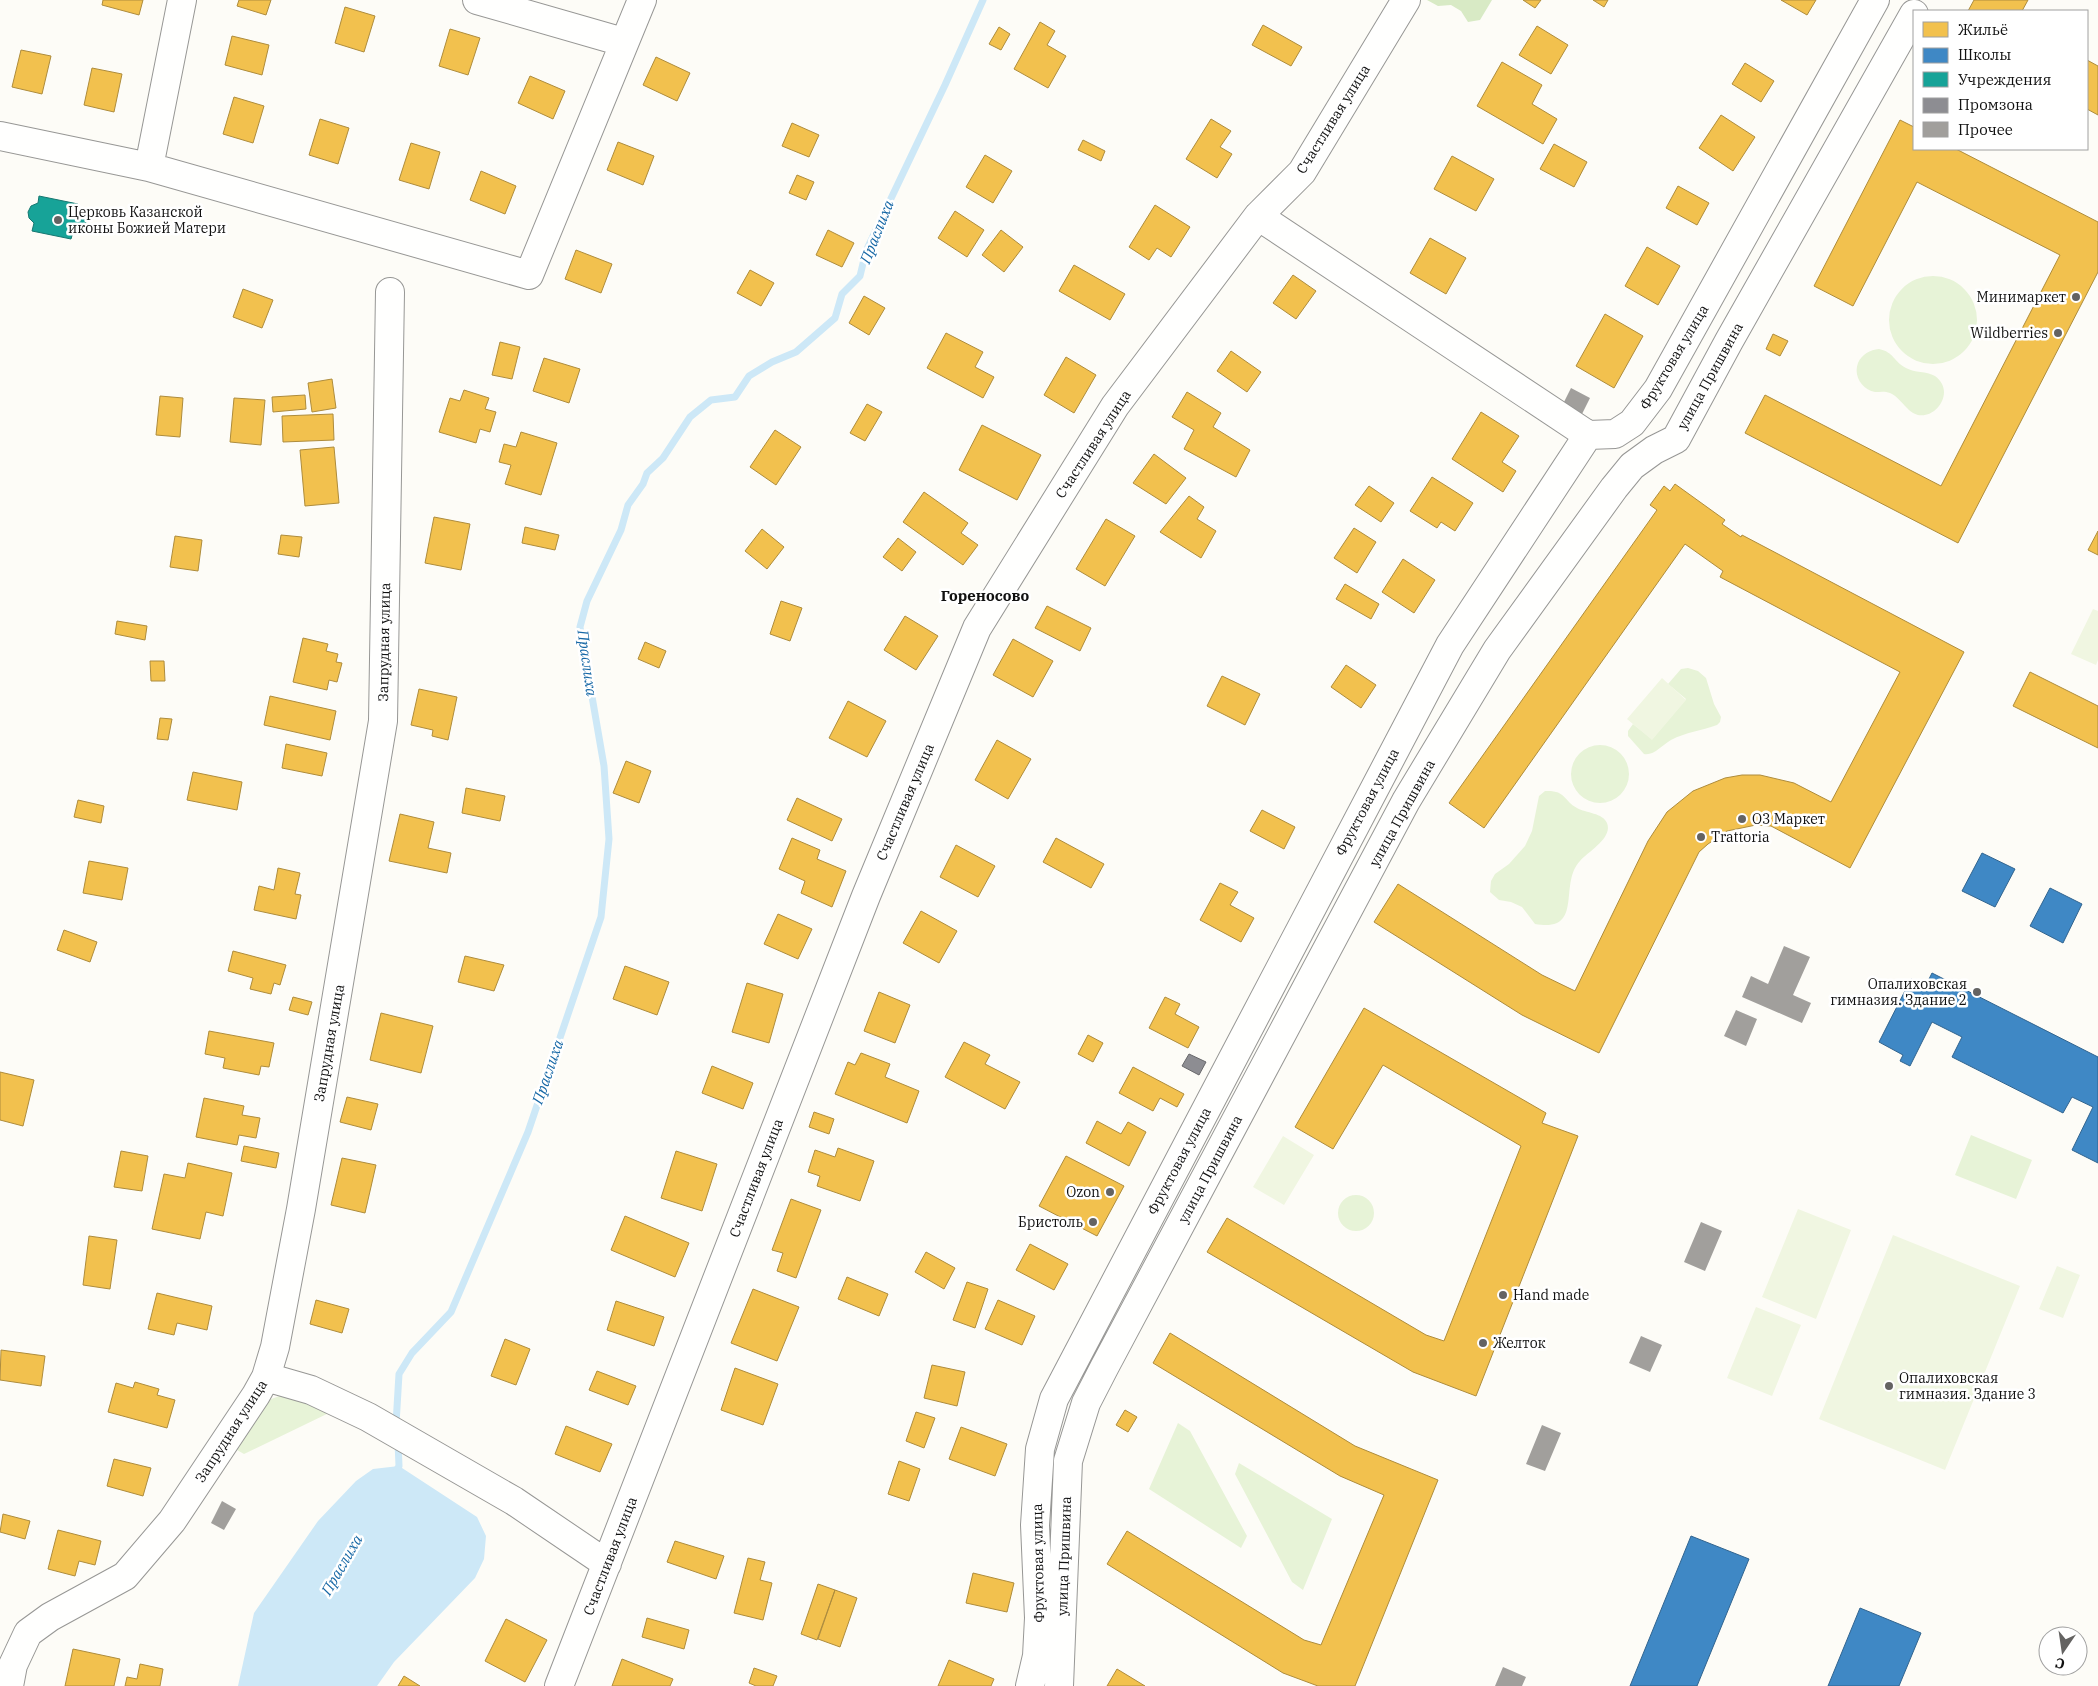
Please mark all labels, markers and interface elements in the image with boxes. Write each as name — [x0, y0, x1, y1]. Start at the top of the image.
legend — [1913, 10, 2088, 150]
text: Жильё — [1958, 20, 2008, 39]
text: Школы — [1958, 45, 2011, 64]
street label: Счастливая улица — [1292, 61, 1374, 177]
text: Учреждения — [1958, 70, 2051, 89]
text: Промзона — [1958, 95, 2033, 114]
text: Прочее — [1958, 120, 2013, 139]
water label: Праслиха — [855, 197, 898, 267]
place label: Церковь Казанской иконы Божией Матери — [68, 203, 226, 237]
marker: Церковь Казанской иконы Божией Матери — [52, 214, 64, 226]
place label: Минимаркет — [1976, 288, 2066, 306]
marker: Минимаркет — [2070, 291, 2082, 303]
street label: Фруктовая улица — [1636, 301, 1713, 413]
street label: улица Пришвина — [1673, 319, 1747, 433]
place label: Wildberries — [1970, 324, 2048, 342]
marker: Wildberries — [2052, 327, 2064, 339]
street label: Счастливая улица — [1051, 386, 1135, 502]
street label: Запрудная улица — [374, 582, 394, 702]
district label: Гореносово — [941, 586, 1030, 605]
water label: Праслиха — [573, 628, 602, 698]
street label: Счастливая улица — [872, 740, 938, 863]
street label: Фруктовая улица — [1331, 745, 1403, 859]
street label: улица Пришвина — [1365, 756, 1439, 870]
place label: О3 Маркет — [1752, 810, 1825, 828]
marker: О3 Маркет — [1736, 813, 1748, 825]
place label: Trattoria — [1711, 828, 1770, 846]
marker: Trattoria — [1695, 831, 1707, 843]
place label: Опалиховская гимназия. Здание 2 — [1830, 975, 1967, 1009]
street label: Запрудная улица — [310, 982, 348, 1103]
marker: Опалиховская гимназия. Здание 2 — [1971, 986, 1983, 998]
water label: Праслиха — [527, 1036, 568, 1107]
street label: Фруктовая улица — [1143, 1104, 1215, 1218]
street label: улица Пришвина — [1174, 1112, 1246, 1226]
street label: Счастливая улица — [725, 1116, 787, 1240]
place label: Ozon — [1066, 1183, 1100, 1201]
marker: Ozon — [1104, 1186, 1116, 1198]
place label: Бристоль — [1018, 1213, 1083, 1231]
marker: Бристоль — [1087, 1216, 1099, 1228]
place label: Hand made — [1513, 1286, 1589, 1304]
marker: Hand made — [1497, 1289, 1509, 1301]
place label: Желток — [1493, 1334, 1546, 1352]
marker: Желток — [1477, 1337, 1489, 1349]
place label: Опалиховская гимназия. Здание 3 — [1899, 1369, 2036, 1403]
street label: Запрудная улица — [191, 1376, 271, 1486]
marker: Опалиховская гимназия. Здание 3 — [1883, 1380, 1895, 1392]
street label: Счастливая улица — [579, 1494, 641, 1618]
street label: улица Пришвина — [1053, 1496, 1075, 1616]
street label: Фруктовая улица — [1028, 1503, 1048, 1623]
water label: Праслиха — [316, 1530, 367, 1599]
north arrow — [2038, 1626, 2088, 1676]
text: С — [2054, 1654, 2067, 1673]

